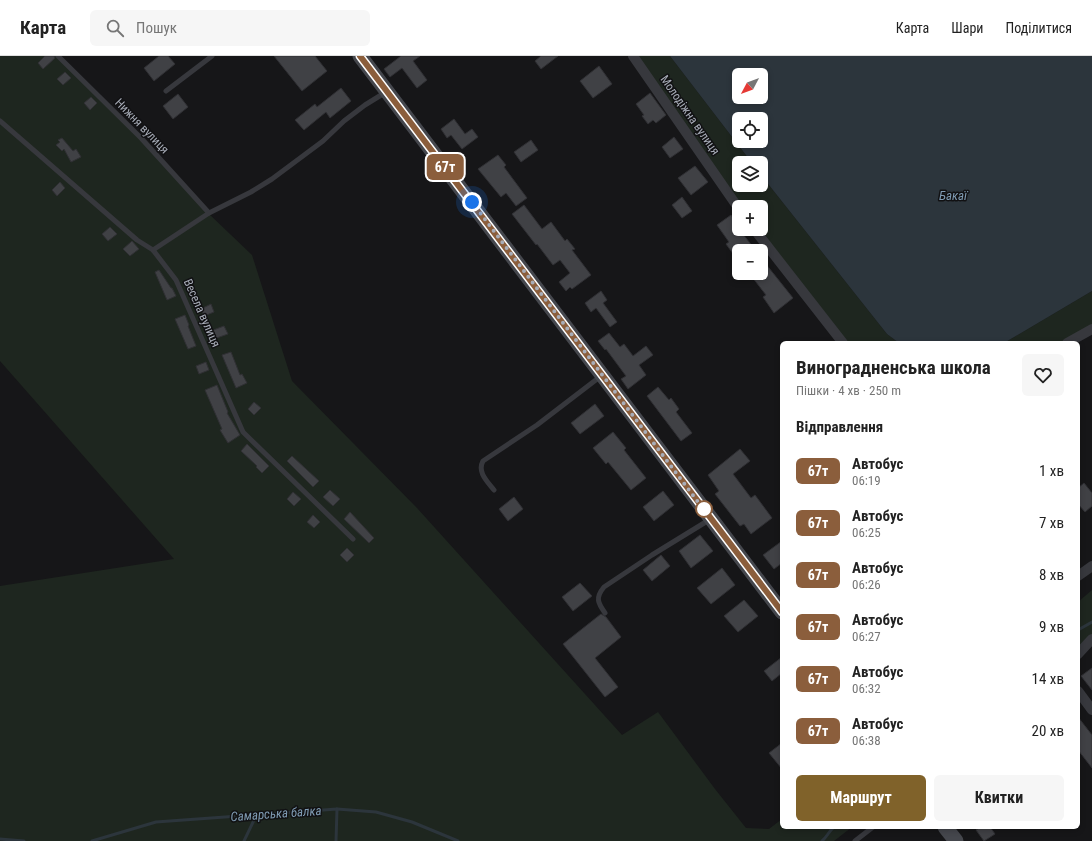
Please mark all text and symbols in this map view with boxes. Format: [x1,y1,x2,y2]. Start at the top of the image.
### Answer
search box [90,10,370,46]
text: Карта [20,16,66,39]
icon: search [104,17,126,39]
text: Пошук [136,19,177,37]
text: Карта [896,20,929,36]
text: Шари [951,20,983,36]
text: Поділитися [1005,20,1072,36]
north arrow [732,68,768,104]
map controls [732,68,768,280]
street label: Молодіжна вулиця [657,73,723,157]
street label: Нижня вулиця [112,95,172,157]
button: locate [732,112,768,148]
line badge: 67т [422,154,468,180]
button: layers [732,156,768,192]
text: 67т [435,159,455,175]
water label: Бакаї [939,188,969,203]
your location [462,192,482,212]
button: + [732,200,768,236]
button: − [732,244,768,280]
street label: Весела вулиця [181,277,223,349]
button: heart [1022,354,1064,396]
text: Виноградненська школа [796,356,991,379]
text: Пішки · 4 хв · 250 m [796,383,901,398]
text: Відправлення [796,418,883,436]
text: Автобус [852,455,903,473]
text: 1 хв [1039,462,1064,480]
text: 67т [808,463,828,479]
text: 06:19 [852,473,881,488]
unlabelled marker [695,500,713,518]
text: Автобус [852,507,903,525]
text: 7 хв [1039,514,1064,532]
text: 67т [808,515,828,531]
text: 06:25 [852,525,881,540]
text: Автобус [852,559,903,577]
text: 8 хв [1039,566,1064,584]
text: 67т [808,567,828,583]
text: 06:26 [852,577,881,592]
text: Автобус [852,611,903,629]
text: 9 хв [1039,618,1064,636]
text: 67т [808,619,828,635]
text: 06:27 [852,629,881,644]
text: Автобус [852,663,903,681]
text: 14 хв [1032,670,1064,688]
text: 67т [808,671,828,687]
text: 06:32 [852,681,881,696]
text: Автобус [852,715,903,733]
text: 20 хв [1032,722,1064,740]
text: 67т [808,723,828,739]
text: 06:38 [852,733,881,748]
button: Маршрут [796,775,926,821]
button: Квитки [934,775,1064,821]
water label: Самарська балка [230,803,322,824]

